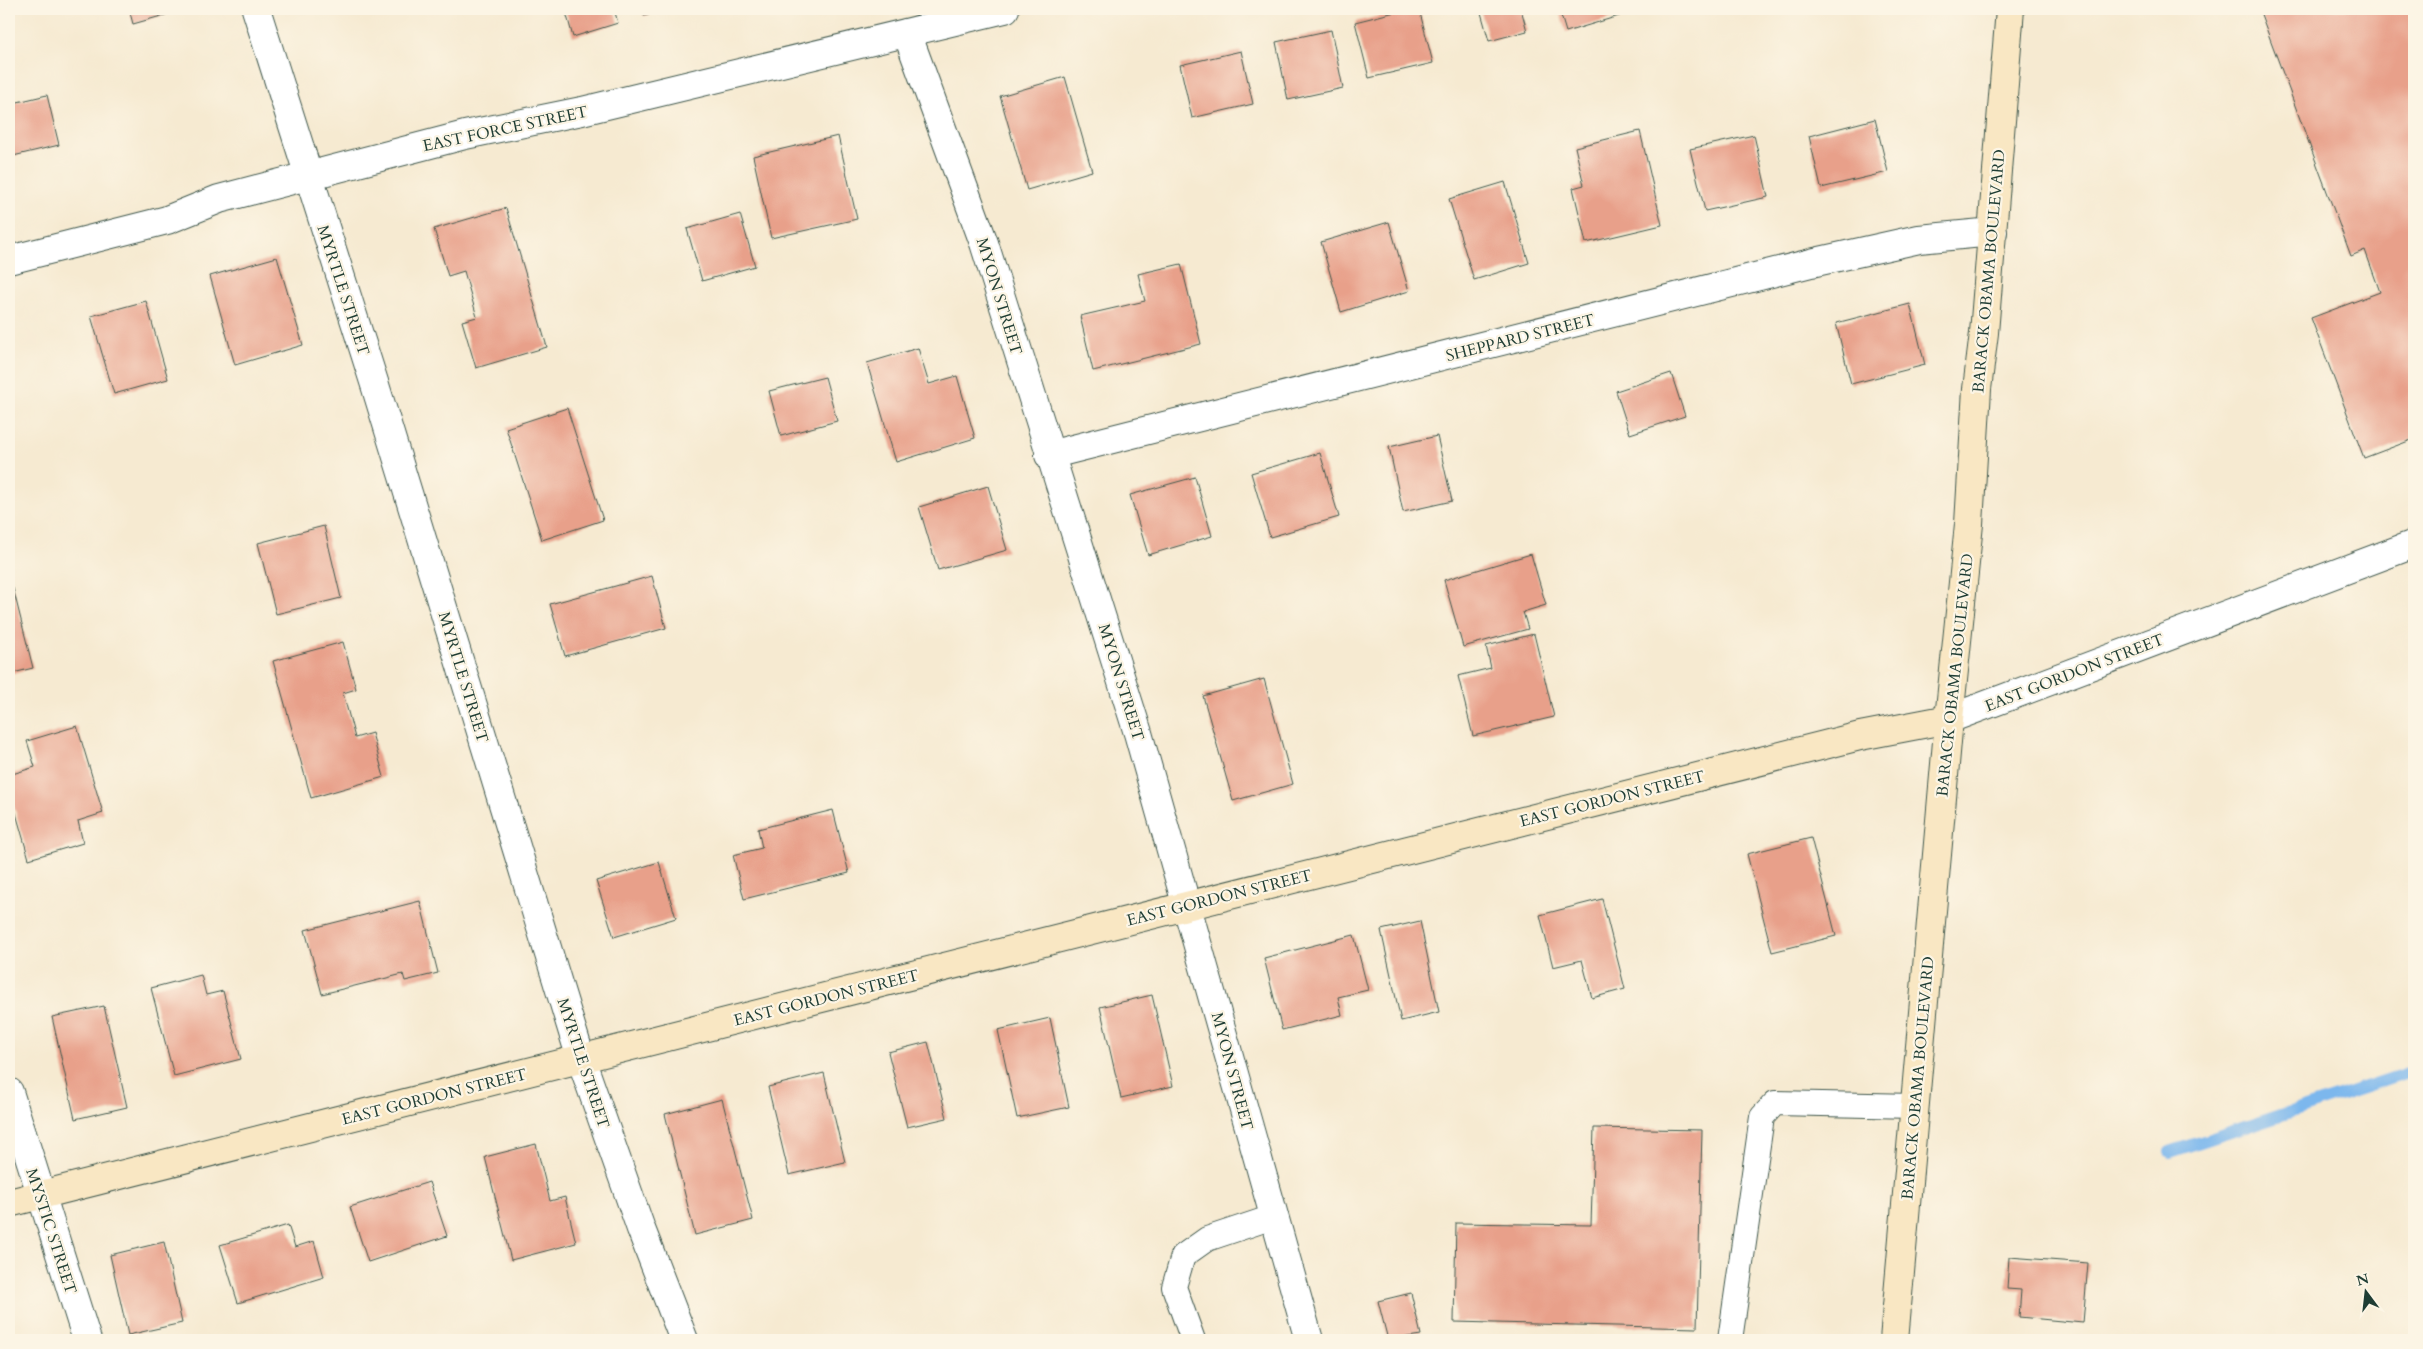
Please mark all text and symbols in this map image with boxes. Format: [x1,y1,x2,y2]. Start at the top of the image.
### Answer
street label: EAST FORCE STREET [421,101,590,157]
street label: BARACK OBAMA BOULEVARD [1967,148,2011,394]
street label: MYRTLE STREET [312,222,375,359]
street label: MYON STREET [971,235,1027,358]
street label: SHEPPARD STREET [1444,309,1597,367]
street label: BARACK OBAMA BOULEVARD [1931,552,1979,798]
street label: MYRTLE STREET [433,609,494,746]
street label: MYON STREET [1093,621,1149,744]
street label: EAST GORDON STREET [1982,629,2167,717]
street label: EAST GORDON STREET [1517,765,1707,833]
street label: EAST GORDON STREET [1124,864,1314,932]
street label: BARACK OBAMA BOULEVARD [1896,955,1940,1201]
street label: EAST GORDON STREET [731,964,921,1032]
street label: MYRTLE STREET [552,995,615,1132]
street label: MYON STREET [1206,1010,1258,1133]
street label: EAST GORDON STREET [339,1063,529,1131]
street label: MYSTIC STREET [20,1166,82,1297]
north arrow [2340,1266,2390,1316]
text: N [2354,1269,2371,1291]

